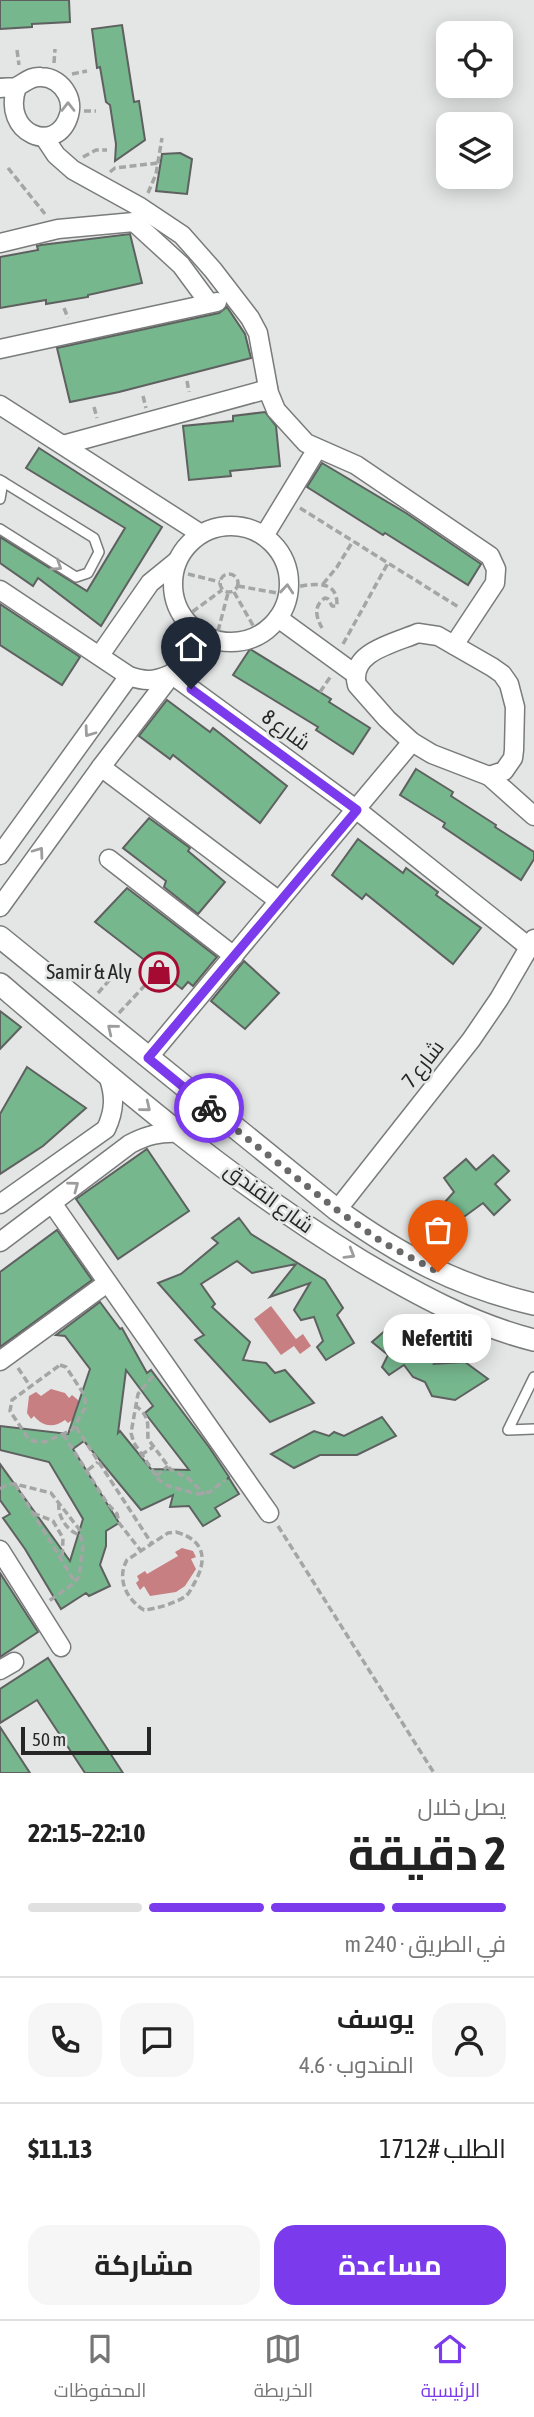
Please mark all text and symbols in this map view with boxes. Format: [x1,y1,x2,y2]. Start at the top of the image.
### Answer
map controls [436,21,513,189]
button: locate [436,21,513,98]
one-way arrow [60,101,76,112]
button: layers [436,112,513,189]
one-way arrow [49,558,62,571]
one-way arrow [280,583,295,594]
pin [161,617,221,689]
icon: home [172,628,210,666]
street label: شارع 8 [256,704,315,757]
one-way arrow [85,724,97,737]
one-way arrow [31,847,43,859]
shop icon: Samir & Aly [138,951,180,993]
place label: Samir & Aly [46,959,132,983]
one-way arrow [107,1025,120,1037]
street label: شارع 7 [396,1035,450,1094]
courier [174,1073,244,1143]
icon: bike [190,1089,228,1127]
one-way arrow [139,1098,151,1111]
street label: شارع الفندق [219,1157,319,1240]
one-way arrow [66,1182,79,1195]
pin [408,1200,468,1272]
icon: bag [419,1211,457,1249]
one-way arrow [343,1246,356,1259]
callout: Nefertiti [384,1314,492,1363]
text: Nefertiti [401,1325,473,1351]
scale bar [21,1724,150,1756]
text: 50 m [32,1728,66,1750]
text: يصل خلال [417,1794,506,1820]
text: 22:10–22:15 [28,1818,145,1848]
text: 2 دقيقة [348,1827,506,1880]
text: في الطريق · 240 m [345,1931,506,1957]
button: phone [28,2003,102,2077]
button: chat [120,2003,194,2077]
button: person [432,2003,506,2077]
text: يوسف [337,2004,414,2034]
text: المندوب · 4.6 [299,2052,414,2078]
text: $11.13 [28,2134,92,2164]
text: الطلب #1712 [379,2134,506,2164]
button: مشاركة [28,2225,260,2305]
button: مساعدة [274,2225,506,2305]
tab: المحفوظات [54,2330,146,2408]
tab: الخريطة [254,2330,313,2408]
tab: الرئيسية [421,2330,480,2408]

